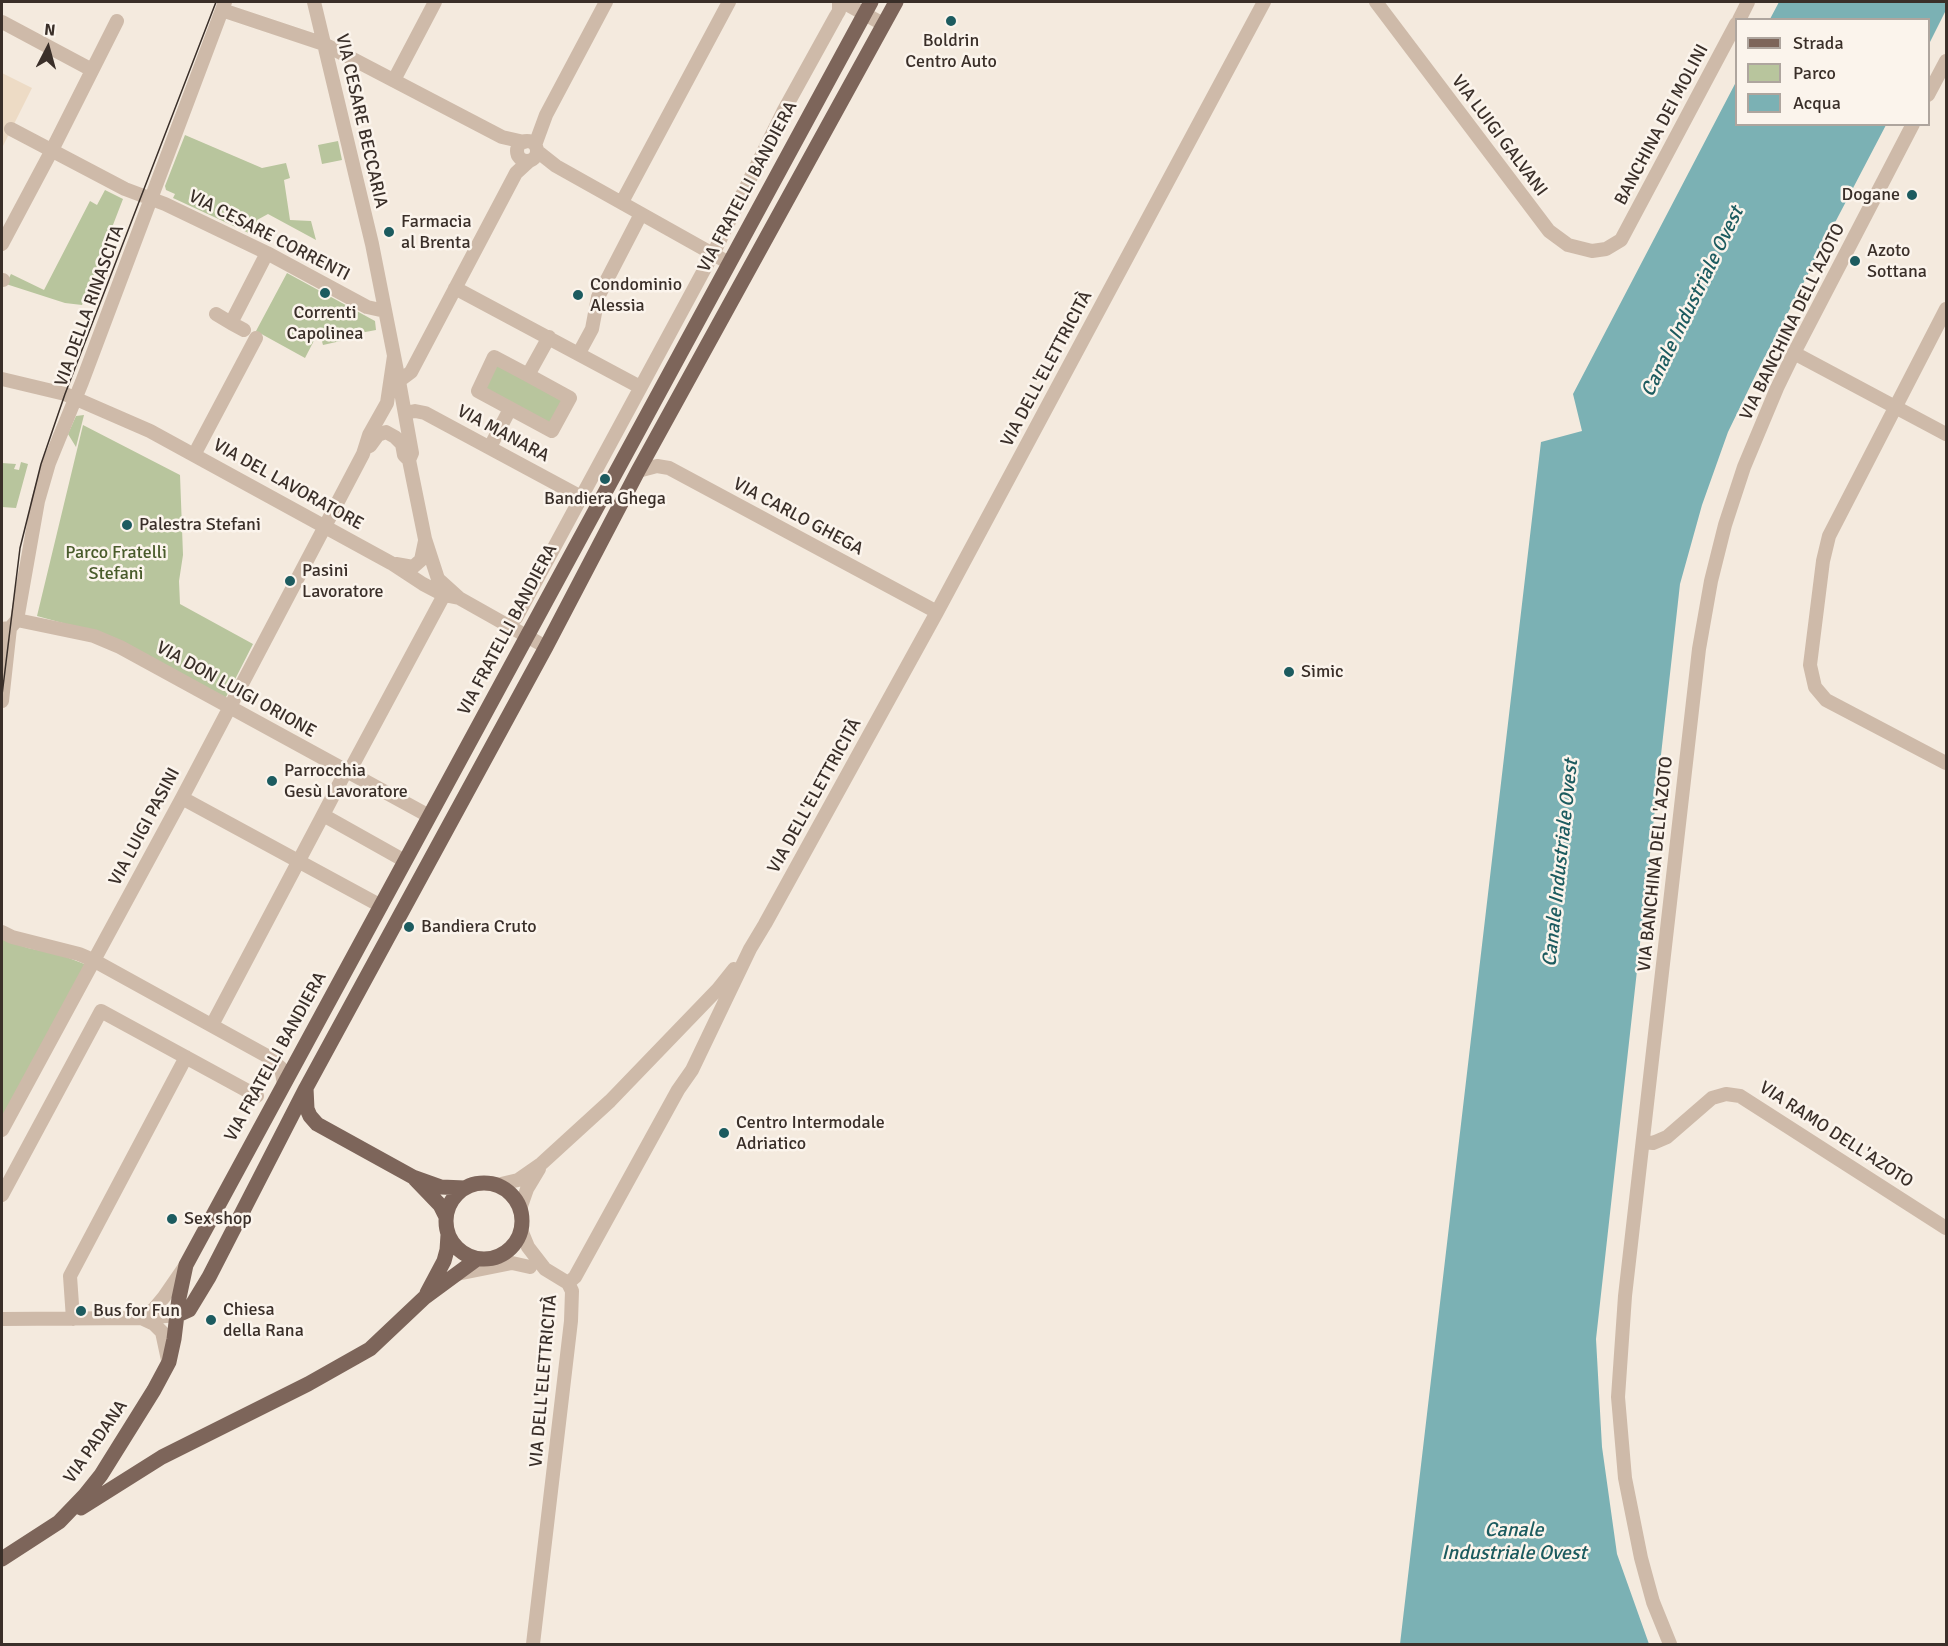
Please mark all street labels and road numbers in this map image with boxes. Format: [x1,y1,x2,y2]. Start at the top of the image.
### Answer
street label: VIA CESARE BECCARIA [330,32,392,210]
street label: BANCHINA DEI MOLINI [1610,41,1714,209]
street label: VIA LUIGI GALVANI [1446,71,1552,201]
street label: VIA FRATELLI BANDIERA [694,98,802,276]
street label: VIA CESARE CORRENTI [185,186,353,286]
street label: VIA BANCHINA DELL'AZOTO [1736,220,1850,424]
street label: VIA DELLA RINASCITA [51,222,129,390]
street label: VIA DELL'ELETTRICITÀ [997,287,1097,451]
street label: VIA MANARA [453,401,553,467]
street label: VIA DEL LAVORATORE [209,435,367,535]
street label: VIA CARLO GHEGA [729,474,867,560]
street label: VIA FRATELLI BANDIERA [454,541,562,719]
street label: VIA DON LUIGI ORIONE [152,637,320,743]
street label: VIA DELL'ELETTRICITÀ [764,715,866,877]
street label: VIA BANCHINA DELL'AZOTO [1634,755,1678,973]
street label: VIA LUIGI PASINI [105,764,185,890]
street label: VIA FRATELLI BANDIERA [220,968,332,1146]
street label: VIA RAMO DELL'AZOTO [1755,1077,1917,1193]
street label: VIA DELL'ELETTRICITÀ [526,1294,562,1468]
street label: VIA PADANA [60,1396,132,1488]

